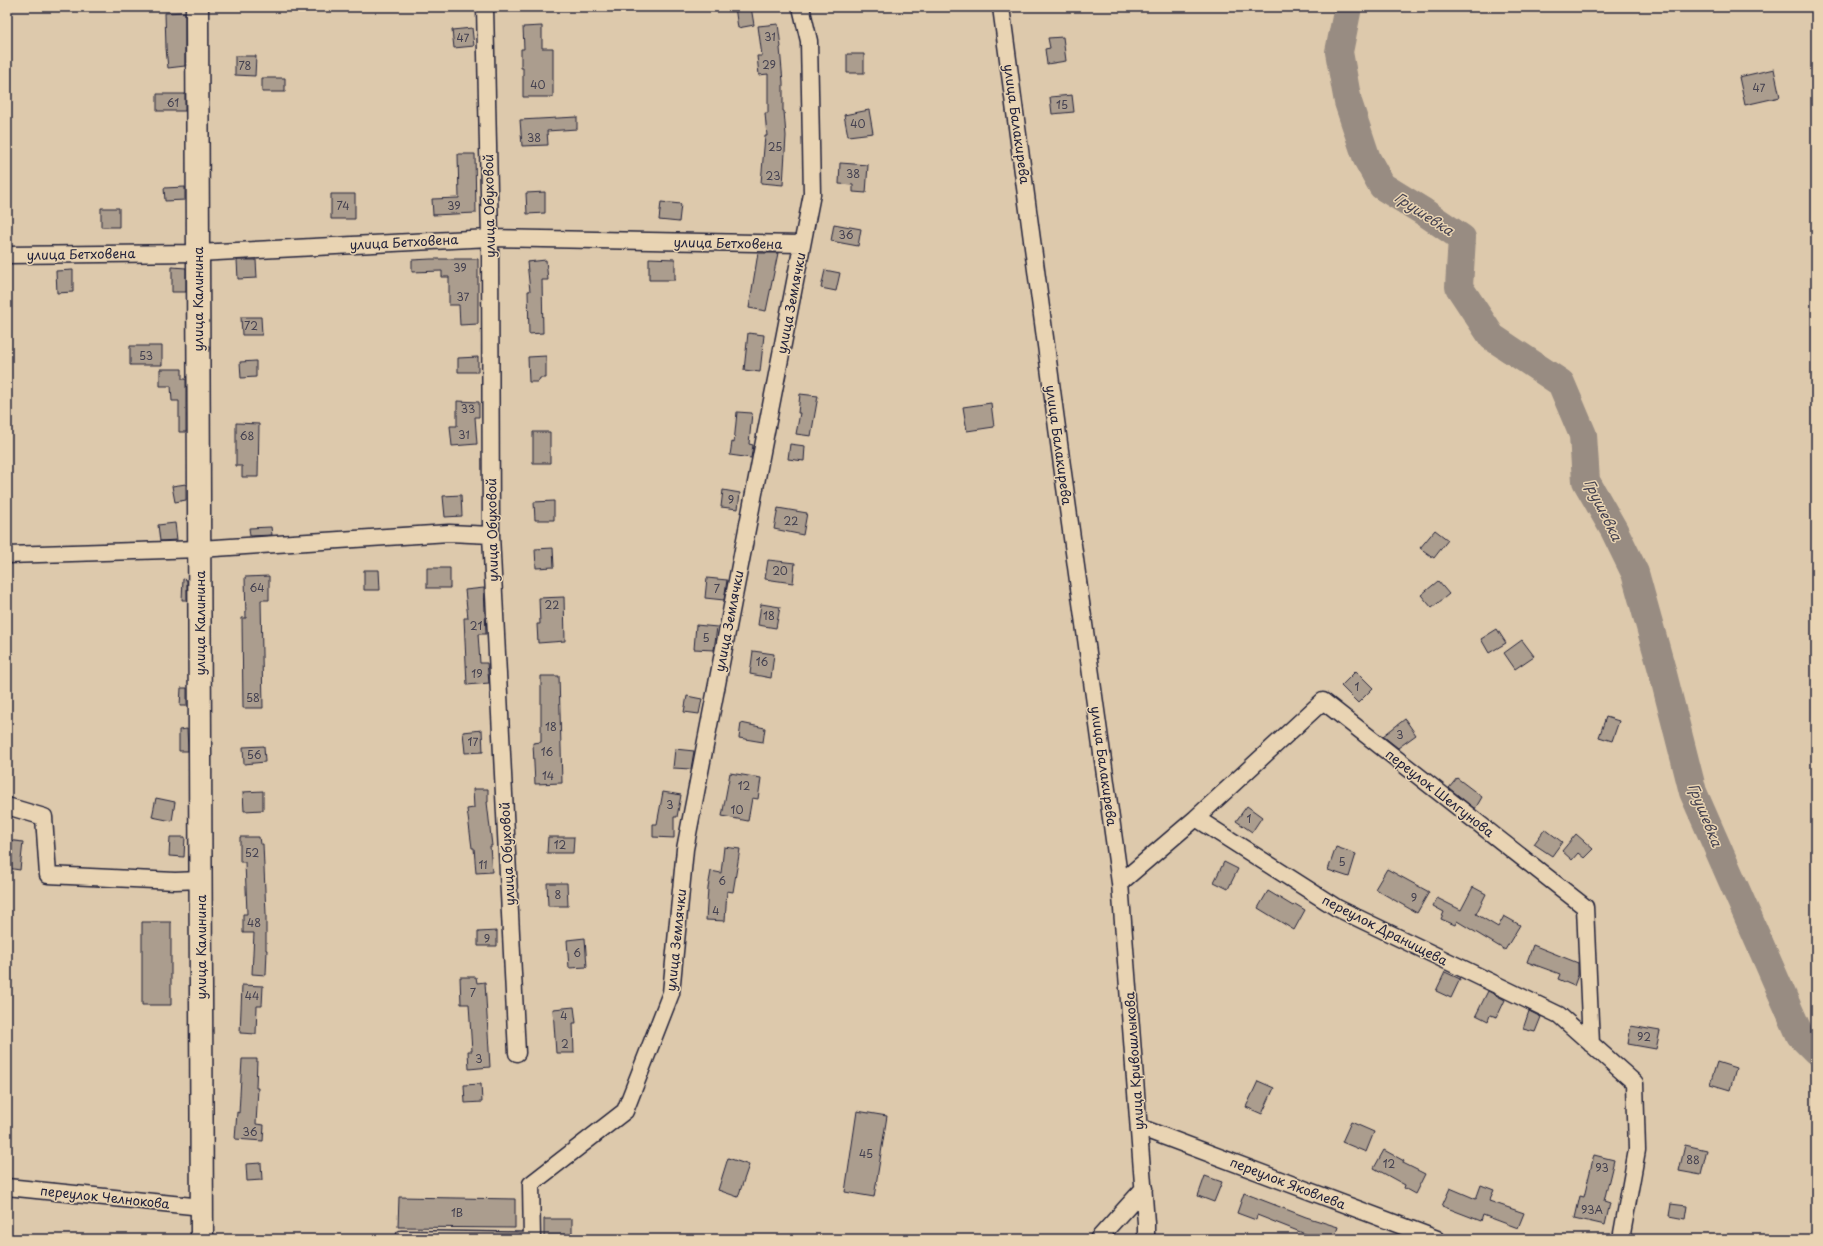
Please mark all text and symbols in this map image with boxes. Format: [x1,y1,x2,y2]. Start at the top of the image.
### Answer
house number: 31 [764,28,776,45]
house number: 47 [457,29,470,46]
house number: 29 [762,56,776,73]
house number: 78 [239,57,252,74]
street label: улица Балакирева [1000,63,1035,186]
house number: 40 [530,76,546,93]
house number: 47 [1753,79,1766,96]
house number: 61 [167,94,179,111]
house number: 15 [1056,96,1068,113]
house number: 40 [850,115,866,132]
house number: 38 [527,129,541,146]
house number: 25 [768,138,782,155]
street label: улица Обуховой [478,154,499,258]
house number: 38 [846,165,860,182]
house number: 23 [766,167,780,184]
water label: Грушевка [1391,187,1459,241]
house number: 74 [336,197,350,214]
house number: 39 [447,197,461,214]
house number: 36 [839,226,854,243]
street label: улица Бетховена [349,229,460,254]
street label: улица Бетховена [673,232,783,253]
street label: улица Бетховена [26,243,136,264]
street label: улица Калинина [188,246,207,352]
street label: улица Землячки [771,250,810,355]
house number: 39 [453,259,467,276]
house number: 37 [457,288,470,305]
house number: 72 [244,317,258,334]
house number: 53 [139,347,153,364]
street label: улица Балакирева [1042,384,1077,507]
house number: 33 [461,400,475,417]
house number: 31 [458,426,470,443]
house number: 68 [240,427,254,444]
water label: Грушевка [1579,475,1628,545]
street label: улица Обуховой [481,478,502,582]
house number: 9 [728,491,734,508]
house number: 22 [784,512,798,529]
house number: 20 [772,562,788,579]
street label: улица Землячки [709,568,748,673]
street label: улица Калинина [190,570,209,676]
house number: 64 [250,579,264,596]
house number: 7 [714,580,720,597]
house number: 22 [545,596,559,613]
house number: 18 [763,607,775,624]
house number: 21 [470,617,482,634]
house number: 5 [702,629,710,646]
house number: 16 [756,653,769,670]
house number: 19 [471,665,483,682]
house number: 1 [1355,678,1360,695]
house number: 58 [246,689,260,706]
street label: улица Балакирева [1087,705,1122,828]
house number: 18 [545,718,557,735]
house number: 3 [1396,726,1404,743]
house number: 17 [468,733,479,750]
house number: 16 [541,743,554,760]
street label: переулок Шелгунова [1382,744,1499,842]
house number: 56 [247,746,262,763]
house number: 14 [542,767,554,784]
house number: 12 [738,777,751,794]
water label: Грушевка [1683,780,1728,851]
house number: 3 [666,796,674,813]
house number: 10 [731,801,743,818]
street label: улица Обуховой [494,802,519,906]
house number: 1 [1247,810,1252,827]
house number: 12 [554,836,567,853]
house number: 52 [245,844,259,861]
house number: 5 [1338,853,1346,870]
house number: 11 [478,856,488,873]
house number: 6 [718,872,726,889]
house number: 8 [555,886,562,903]
street label: улица Землячки [661,888,690,992]
house number: 9 [1411,889,1417,906]
street label: переулок Дранищева [1319,890,1452,970]
street label: улица Калинина [191,894,210,1000]
house number: 4 [712,902,720,919]
house number: 48 [247,914,261,931]
house number: 9 [484,930,490,947]
house number: 6 [573,944,581,961]
house number: 7 [470,984,476,1001]
house number: 44 [245,987,259,1004]
street label: улица Кривошлыкова [1119,990,1148,1131]
house number: 4 [560,1007,568,1024]
house number: 92 [1637,1028,1651,1045]
house number: 2 [561,1035,569,1052]
house number: 3 [475,1050,483,1067]
house number: 36 [243,1123,258,1140]
house number: 45 [859,1145,873,1162]
house number: 88 [1686,1151,1700,1168]
street label: переулок Яковлева [1228,1152,1350,1214]
house number: 12 [1383,1155,1396,1172]
house number: 93 [1595,1159,1609,1176]
street label: переулок Челнокова [39,1180,172,1213]
house number: 93А [1581,1201,1603,1218]
house number: 1В [451,1204,463,1221]

